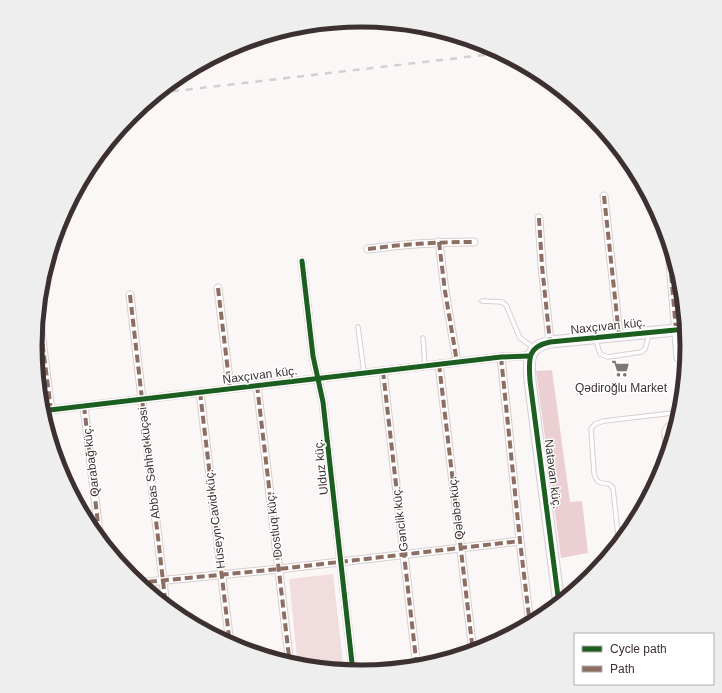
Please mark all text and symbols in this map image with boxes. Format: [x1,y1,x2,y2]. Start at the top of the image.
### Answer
street label: Naxçıvan küç. [570,315,646,337]
supermarket icon: Qədiroğlu Market [611,359,631,379]
street label: Naxçıvan küç. [222,363,298,387]
place label: Qədiroğlu Market [575,381,668,395]
street label: Abbas Səhhət küçəsi [135,406,163,520]
street label: Qarabağ küç. [80,424,102,498]
street label: Ulduz küç. [311,438,331,496]
street label: Natəvan küç. [542,438,564,510]
street label: Hüseyn Cavid küç. [202,468,228,570]
street label: Qələbə küç. [445,475,467,541]
street label: Gənclik küç. [389,486,411,552]
street label: Dostluq küç. [263,491,285,559]
legend [574,633,714,685]
text: Cycle path [610,642,667,656]
text: Path [610,662,635,676]

